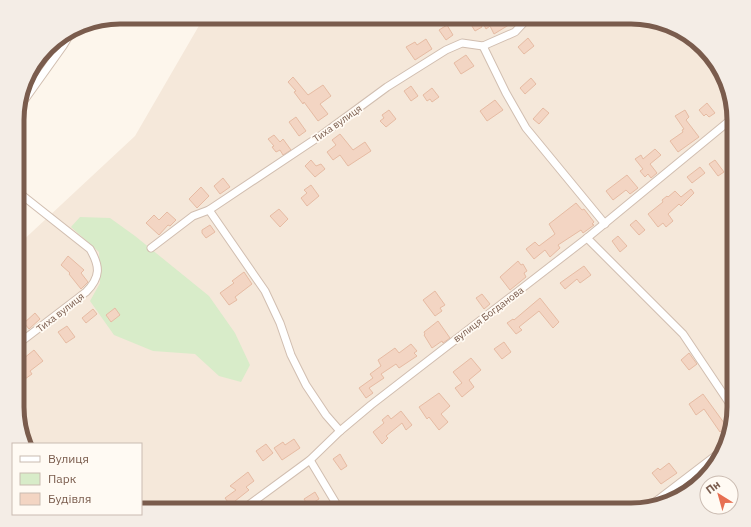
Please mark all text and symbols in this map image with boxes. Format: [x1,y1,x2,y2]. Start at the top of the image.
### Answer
street label: Тиха вулиця [310,102,364,145]
street label: вулиця Богданова [450,283,527,345]
street label: Тиха вулиця [34,290,87,335]
legend [12,443,142,515]
text: Вулиця [48,451,89,466]
text: Парк [48,471,77,486]
north arrow [699,475,739,515]
text: Пн [703,477,723,497]
text: Будівля [48,491,91,506]

